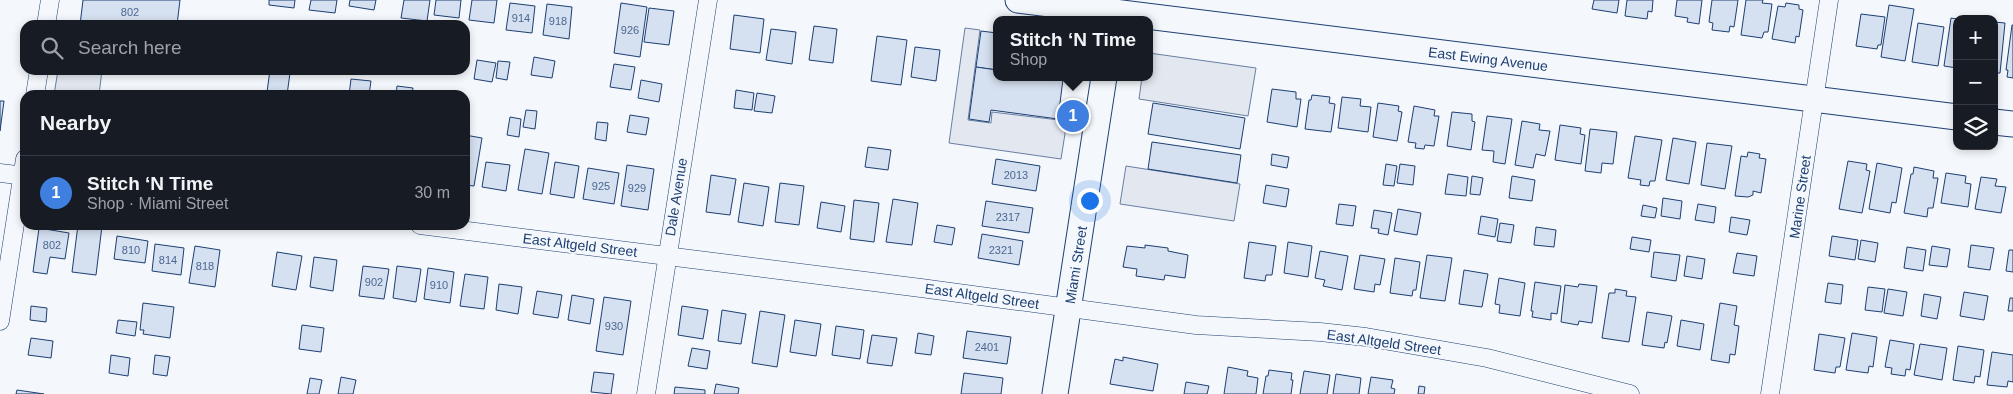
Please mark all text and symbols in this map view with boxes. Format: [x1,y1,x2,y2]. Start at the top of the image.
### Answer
house number: 802 [121,6,139,18]
house number: 914 [512,12,530,24]
house number: 918 [549,15,567,27]
map controls [1953,15,1998,150]
button: + [1953,15,1998,60]
popup [993,16,1153,81]
search box [20,20,470,75]
house number: 926 [621,24,639,36]
text: Stitch ‘N Time [1010,29,1136,50]
icon: search [38,34,66,62]
text: Search here [78,37,182,58]
street label: East Ewing Avenue [1427,44,1549,74]
text: Shop [1010,51,1047,68]
button: − [1953,60,1998,105]
pin: 1 [1057,97,1089,135]
button: layers [1953,105,1998,150]
text: Nearby [40,111,111,134]
street label: Marine Street [1786,154,1814,240]
street label: Dale Avenue [662,156,690,237]
house number: 2013 [1004,169,1028,181]
text: Stitch ‘N Time [87,173,213,194]
house number: 925 [592,180,610,192]
house number: 929 [628,182,646,194]
text: 1 [52,184,60,201]
text: 30 m [414,184,450,201]
your location [1077,188,1103,214]
text: Shop · Miami Street [87,195,228,212]
house number: 2317 [996,211,1020,223]
street label: Miami Street [1062,225,1090,305]
street label: East Altgeld Street [522,230,638,260]
house number: 802 [43,239,61,251]
house number: 810 [122,244,140,256]
house number: 2321 [989,244,1013,256]
house number: 814 [159,254,177,266]
house number: 818 [196,260,214,272]
house number: 902 [365,276,383,288]
house number: 910 [430,279,448,291]
street label: East Altgeld Street [924,280,1040,312]
house number: 930 [605,320,623,332]
street label: East Altgeld Street [1326,326,1442,358]
house number: 2401 [975,341,999,353]

